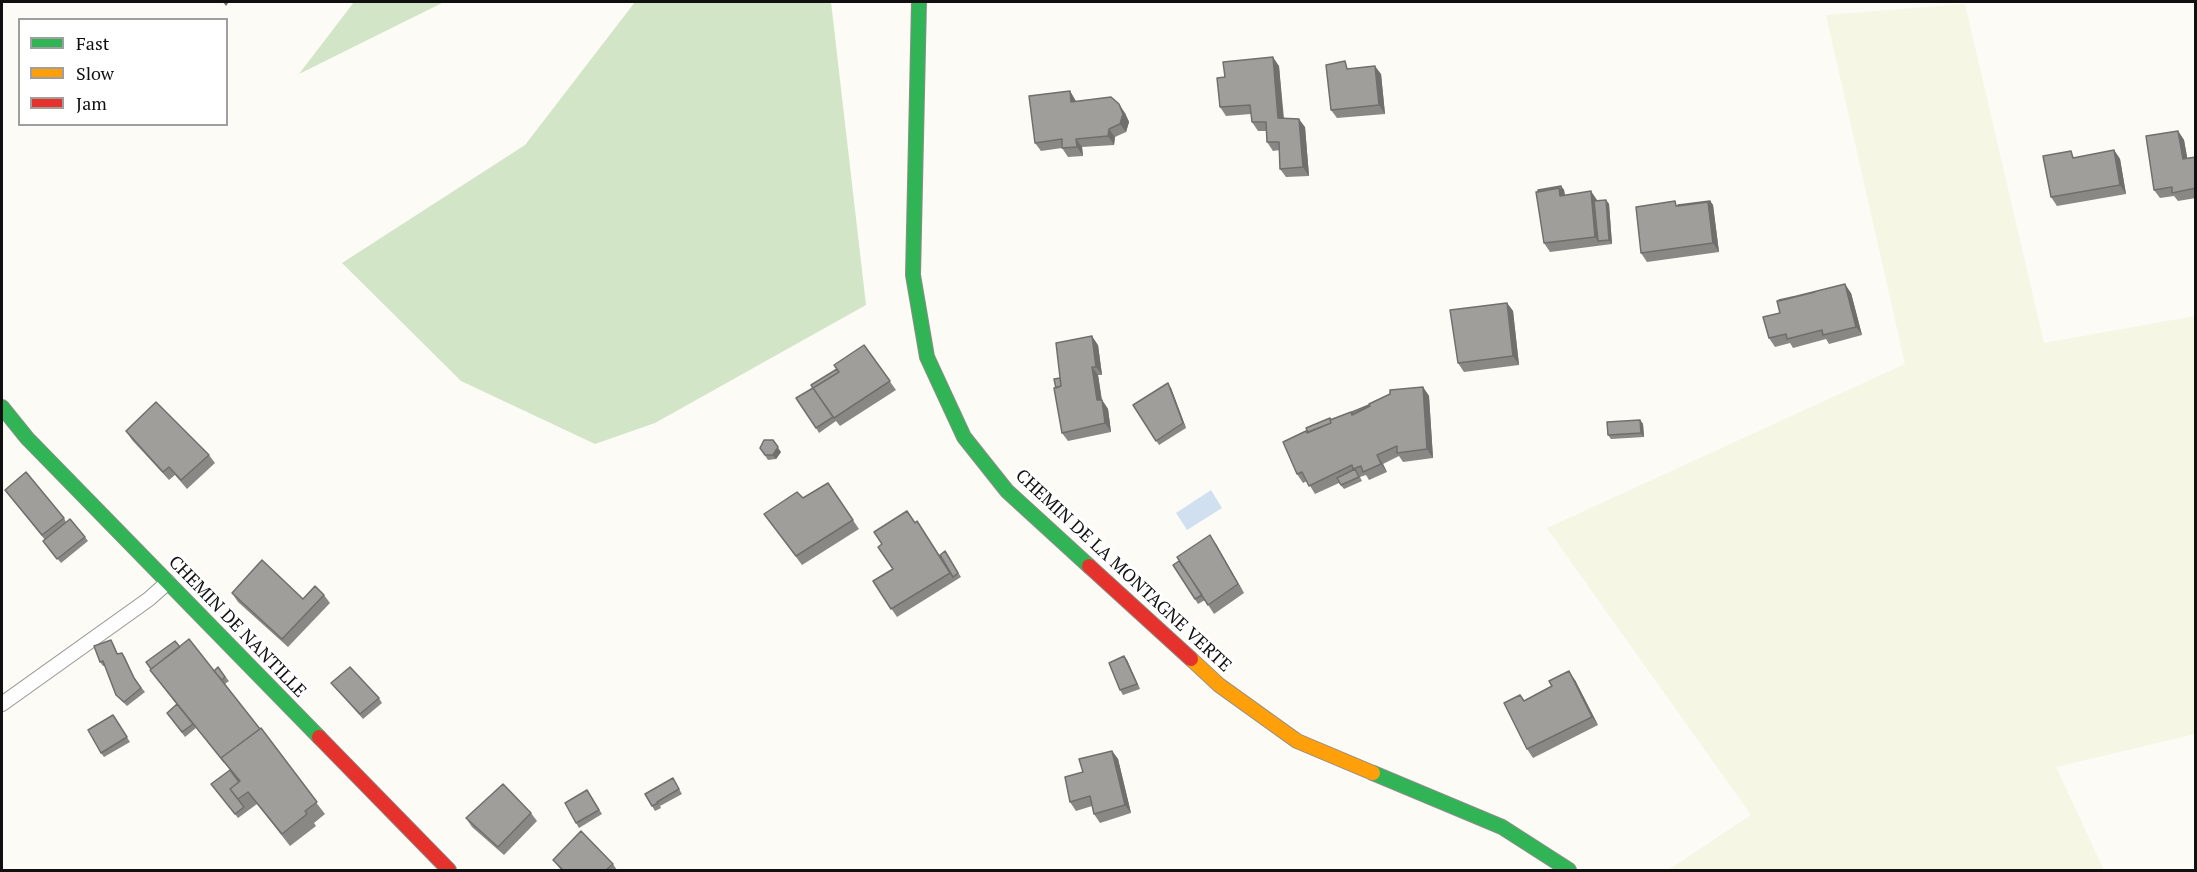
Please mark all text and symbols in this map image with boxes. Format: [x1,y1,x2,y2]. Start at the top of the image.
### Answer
legend [18,18,228,126]
text: Fast [76,31,109,55]
text: Slow [76,61,114,85]
text: Jam [76,91,107,115]
street label: CHEMIN DE LA MONTAGNE VERTE [1011,465,1235,677]
street label: CHEMIN DE NANTILLE [164,552,310,702]

